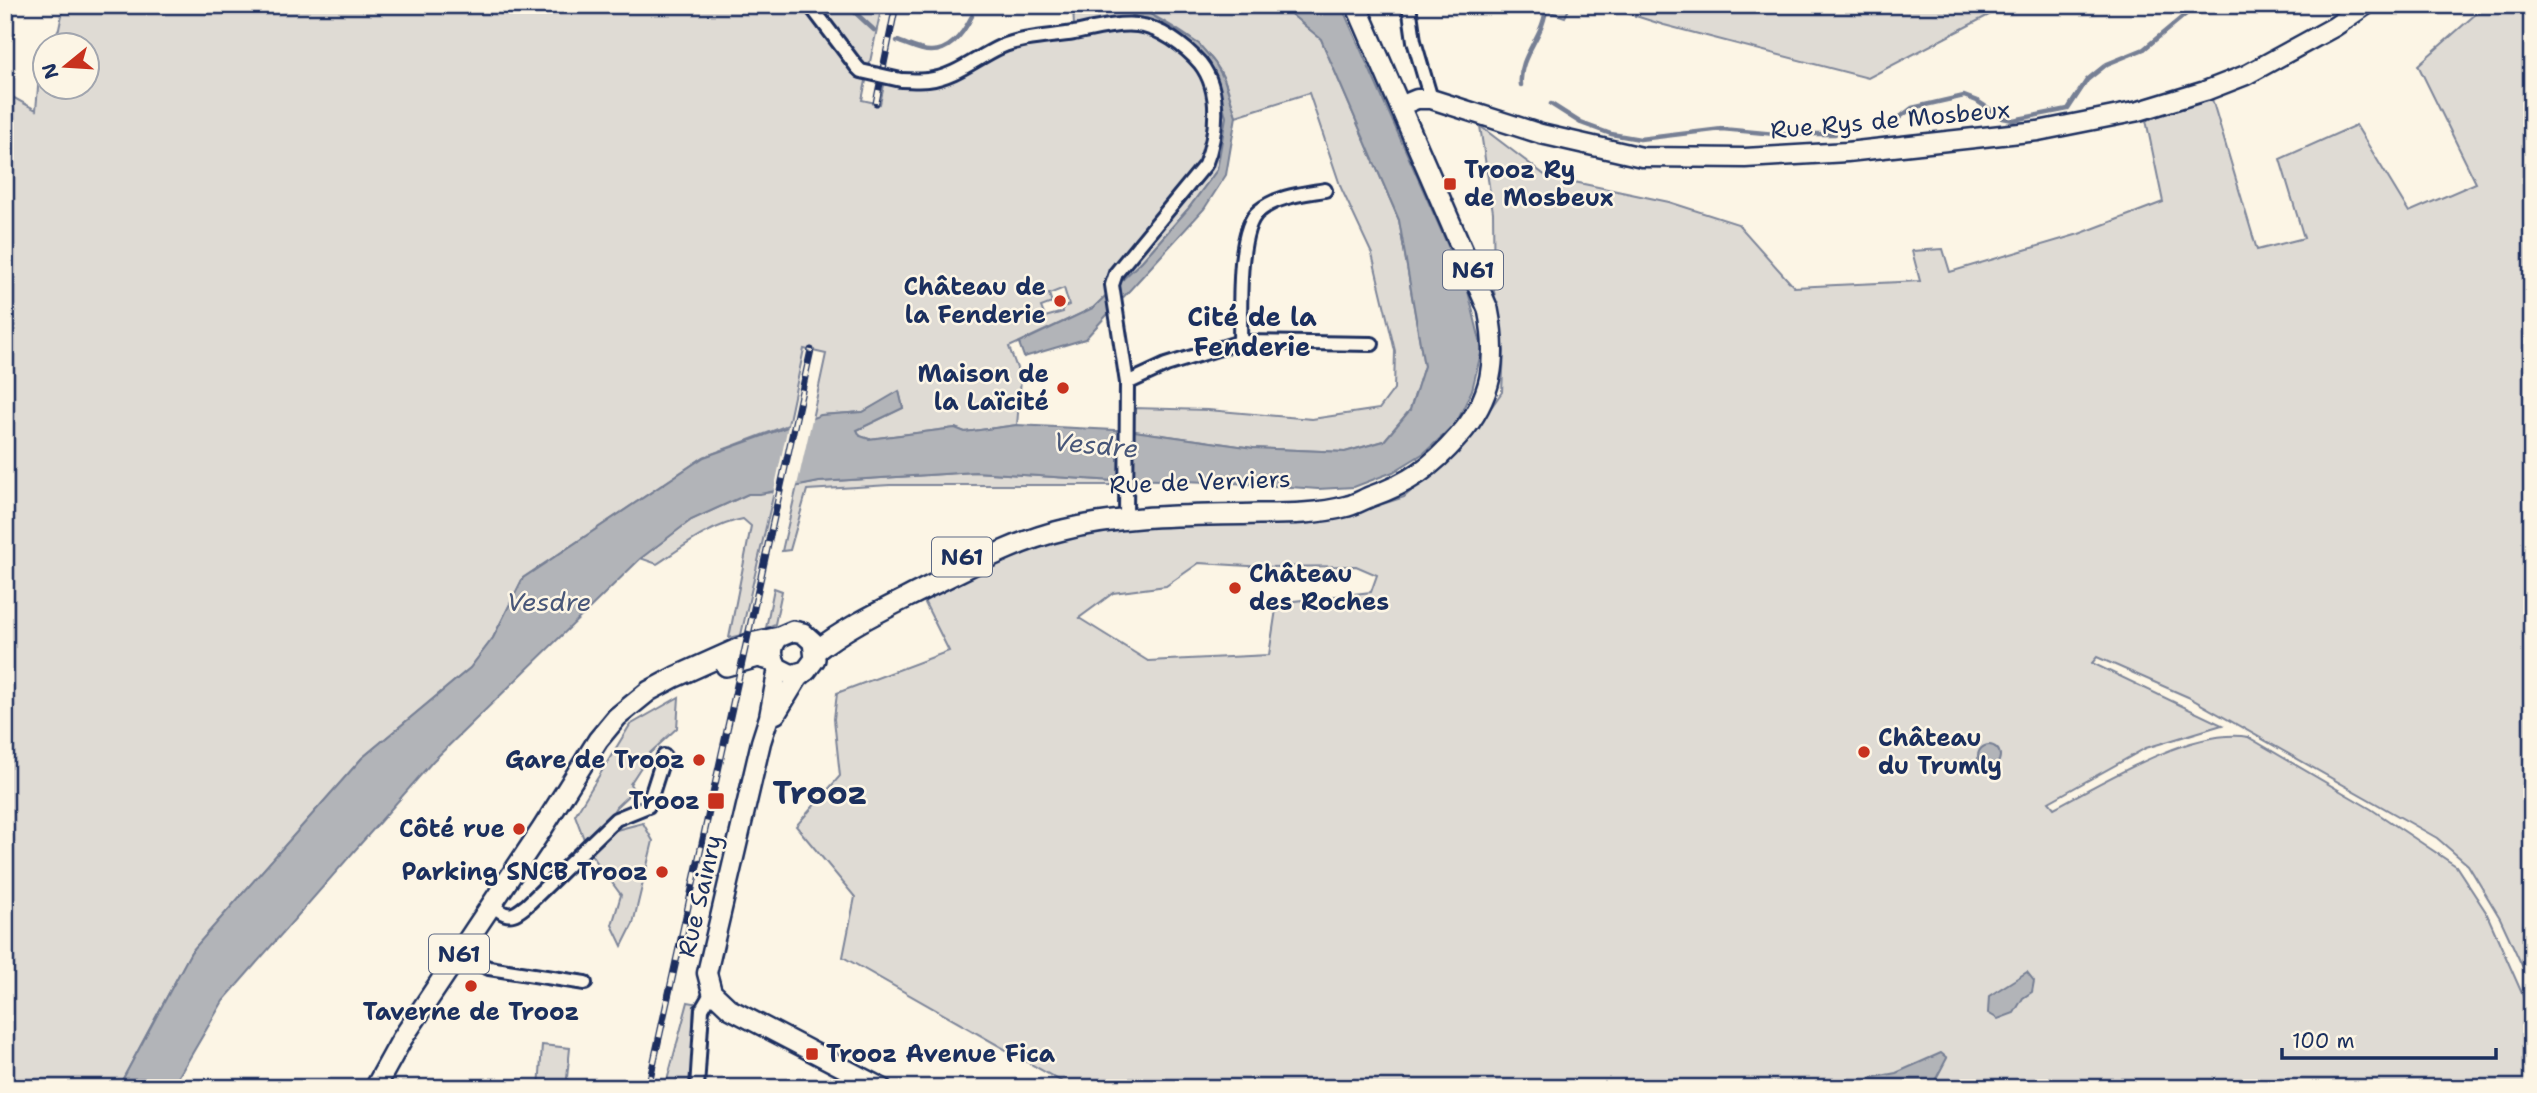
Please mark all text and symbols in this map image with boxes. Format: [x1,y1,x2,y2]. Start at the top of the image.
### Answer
north arrow [32,32,102,102]
text: N [36,60,65,82]
street label: Rue Rys de Mosbeux [1769,94,2011,146]
place label: Trooz Ry de Mosbeux [1464,154,1614,214]
marker: Trooz Ry de Mosbeux [1442,176,1458,192]
road number: N61 [1443,250,1503,290]
place label: Château de la Fenderie [903,271,1046,331]
marker: Château de la Fenderie [1052,293,1068,309]
district label: Cité de la Fenderie [1187,299,1317,364]
place label: Maison de la Laïcité [918,358,1049,418]
marker: Maison de la Laïcité [1055,380,1071,396]
water label: Vesdre [1052,423,1140,466]
street label: Rue de Verviers [1109,463,1291,501]
road number: N61 [932,538,992,576]
place label: Château des Roches [1249,558,1389,618]
marker: Château des Roches [1227,580,1243,596]
water label: Vesdre [506,584,592,619]
place label: Château du Trumly [1878,722,2002,782]
place label: Gare de Trooz [505,744,685,776]
marker: Château du Trumly [1856,744,1872,760]
marker: Gare de Trooz [691,752,707,768]
district label: Trooz [773,771,867,814]
place label: Trooz [629,785,700,817]
marker: Trooz [706,791,726,811]
place label: Côté rue [399,813,505,845]
marker: Côté rue [511,821,527,837]
street label: Rue Sainry [670,832,730,960]
place label: Parking SNCB Trooz [402,856,648,888]
marker: Parking SNCB Trooz [654,864,670,880]
road number: N61 [429,934,489,973]
marker: Taverne de Trooz [463,978,479,994]
place label: Taverne de Trooz [363,996,579,1028]
scale bar [2282,1016,2495,1060]
text: 100 m [2292,1027,2355,1055]
place label: Trooz Avenue Fica [826,1038,1056,1070]
marker: Trooz Avenue Fica [804,1046,820,1062]

